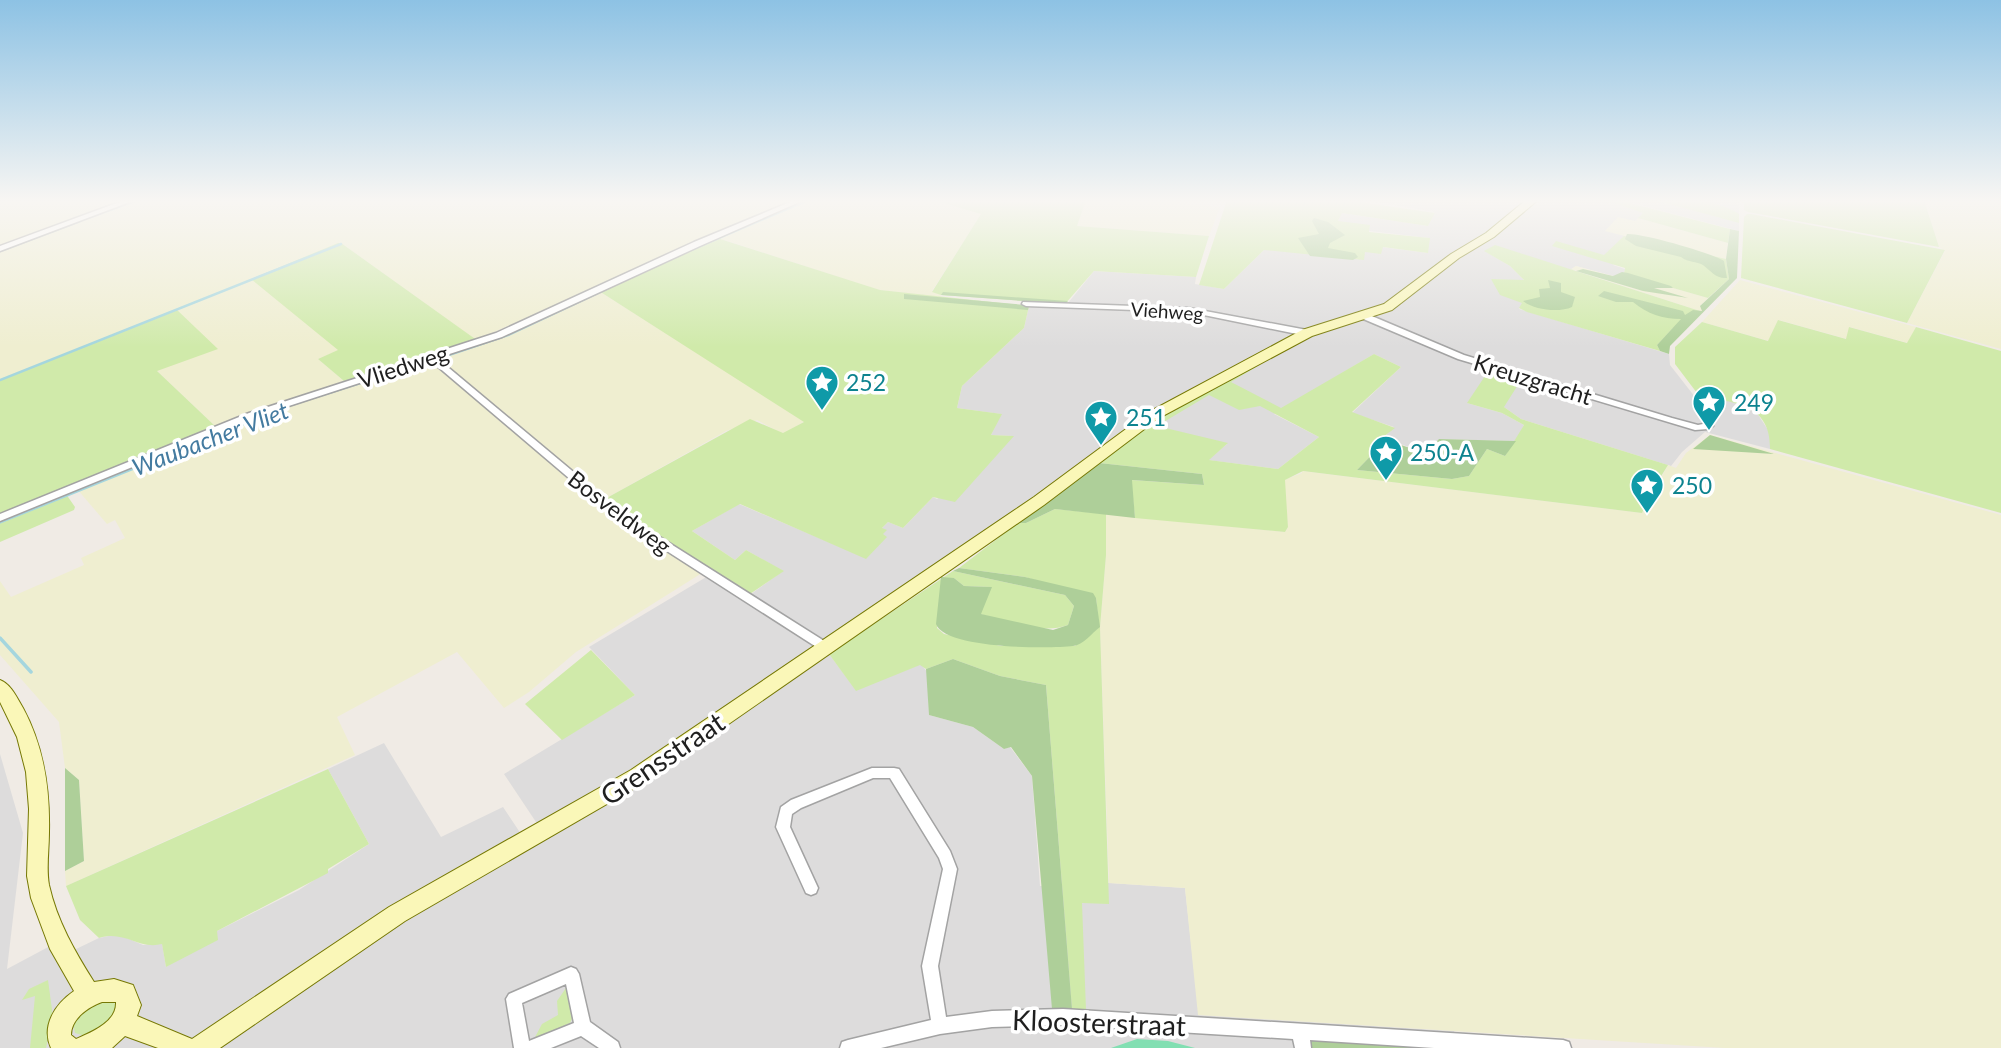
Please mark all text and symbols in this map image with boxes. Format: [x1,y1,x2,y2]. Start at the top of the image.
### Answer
street label: Viehweg [1130,297,1204,325]
street label: Vliedweg [354,338,452,394]
street label: Kreuzgracht [1471,348,1596,410]
place icon: 252 [803,363,841,412]
place label: 252 [846,368,886,396]
place icon: 249 [1690,383,1728,432]
place label: 249 [1734,388,1774,416]
water label: Waubacher Vliet [128,395,293,481]
place icon: 251 [1082,398,1120,447]
place label: 251 [1126,403,1166,431]
place icon: 250-A [1367,433,1405,482]
place label: 250-A [1410,438,1475,466]
street label: Bosveldweg [563,464,677,560]
place icon: 250 [1628,466,1666,515]
place label: 250 [1672,471,1712,499]
street label: Grensstraat [594,704,730,812]
street label: Kloosterstraat [1012,1002,1186,1042]

